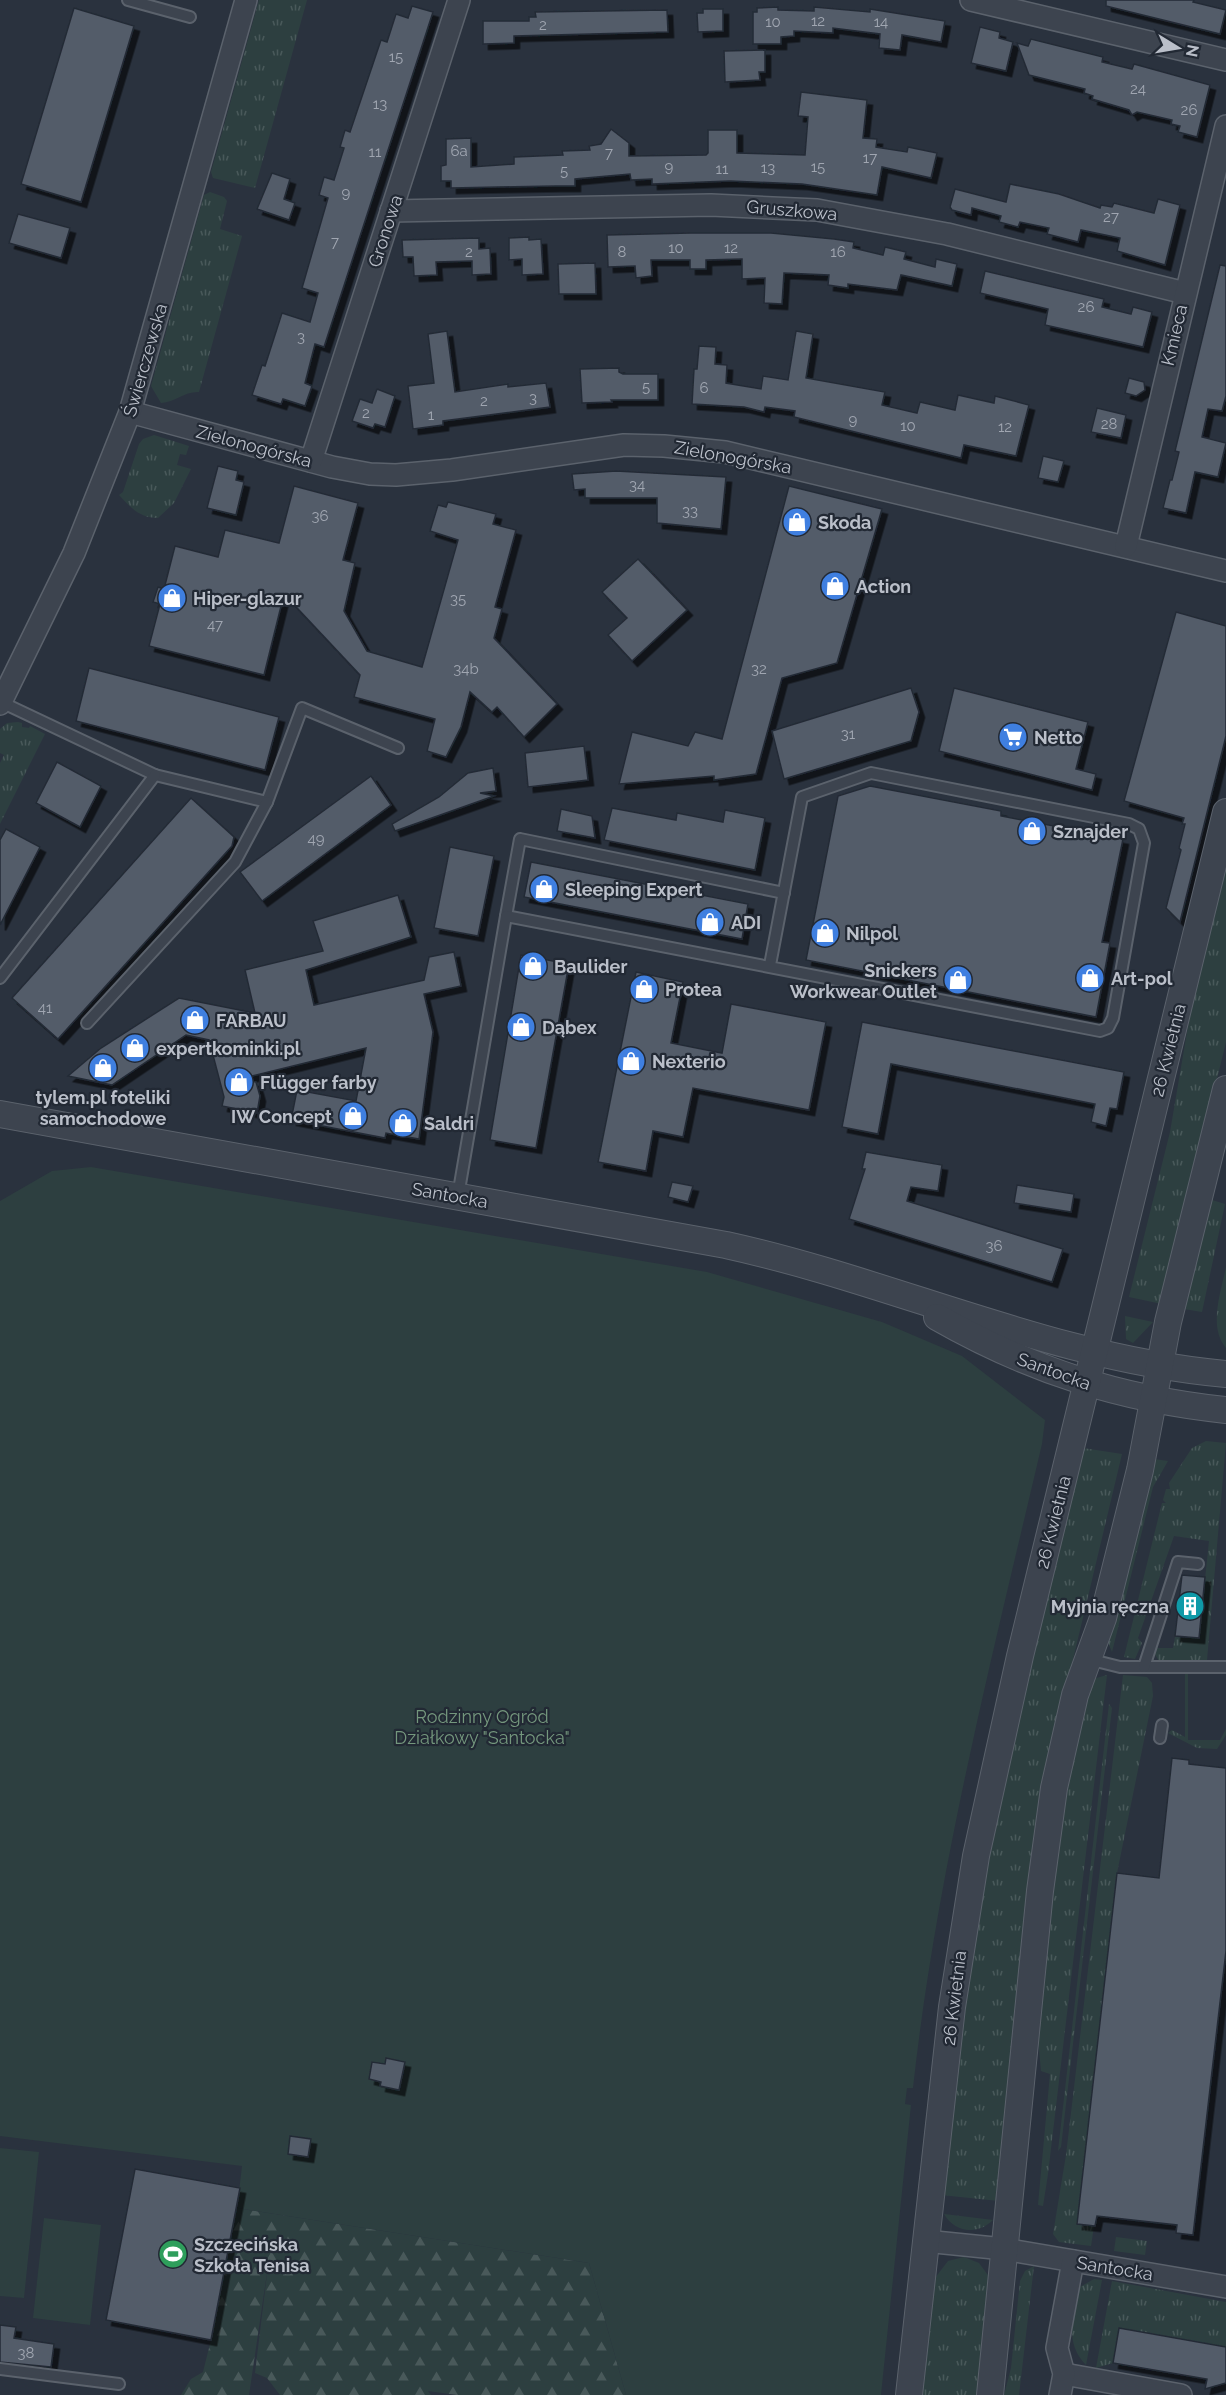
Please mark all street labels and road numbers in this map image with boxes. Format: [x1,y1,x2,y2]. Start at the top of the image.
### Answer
street label: Gronowa [363,192,407,270]
street label: Gruszkowa [746,196,838,224]
street label: Świerczewska [118,301,171,419]
street label: Kmieca [1157,302,1191,368]
street label: Zielonogórska [194,420,314,472]
street label: Zielonogórska [673,436,793,478]
street label: 26 Kwietnia [1146,1001,1190,1099]
street label: Santocka [410,1178,490,1212]
street label: Santocka [1014,1348,1094,1394]
street label: 26 Kwietnia [1031,1473,1075,1571]
street label: 26 Kwietnia [938,1950,970,2046]
street label: Santocka [1075,2252,1155,2284]

